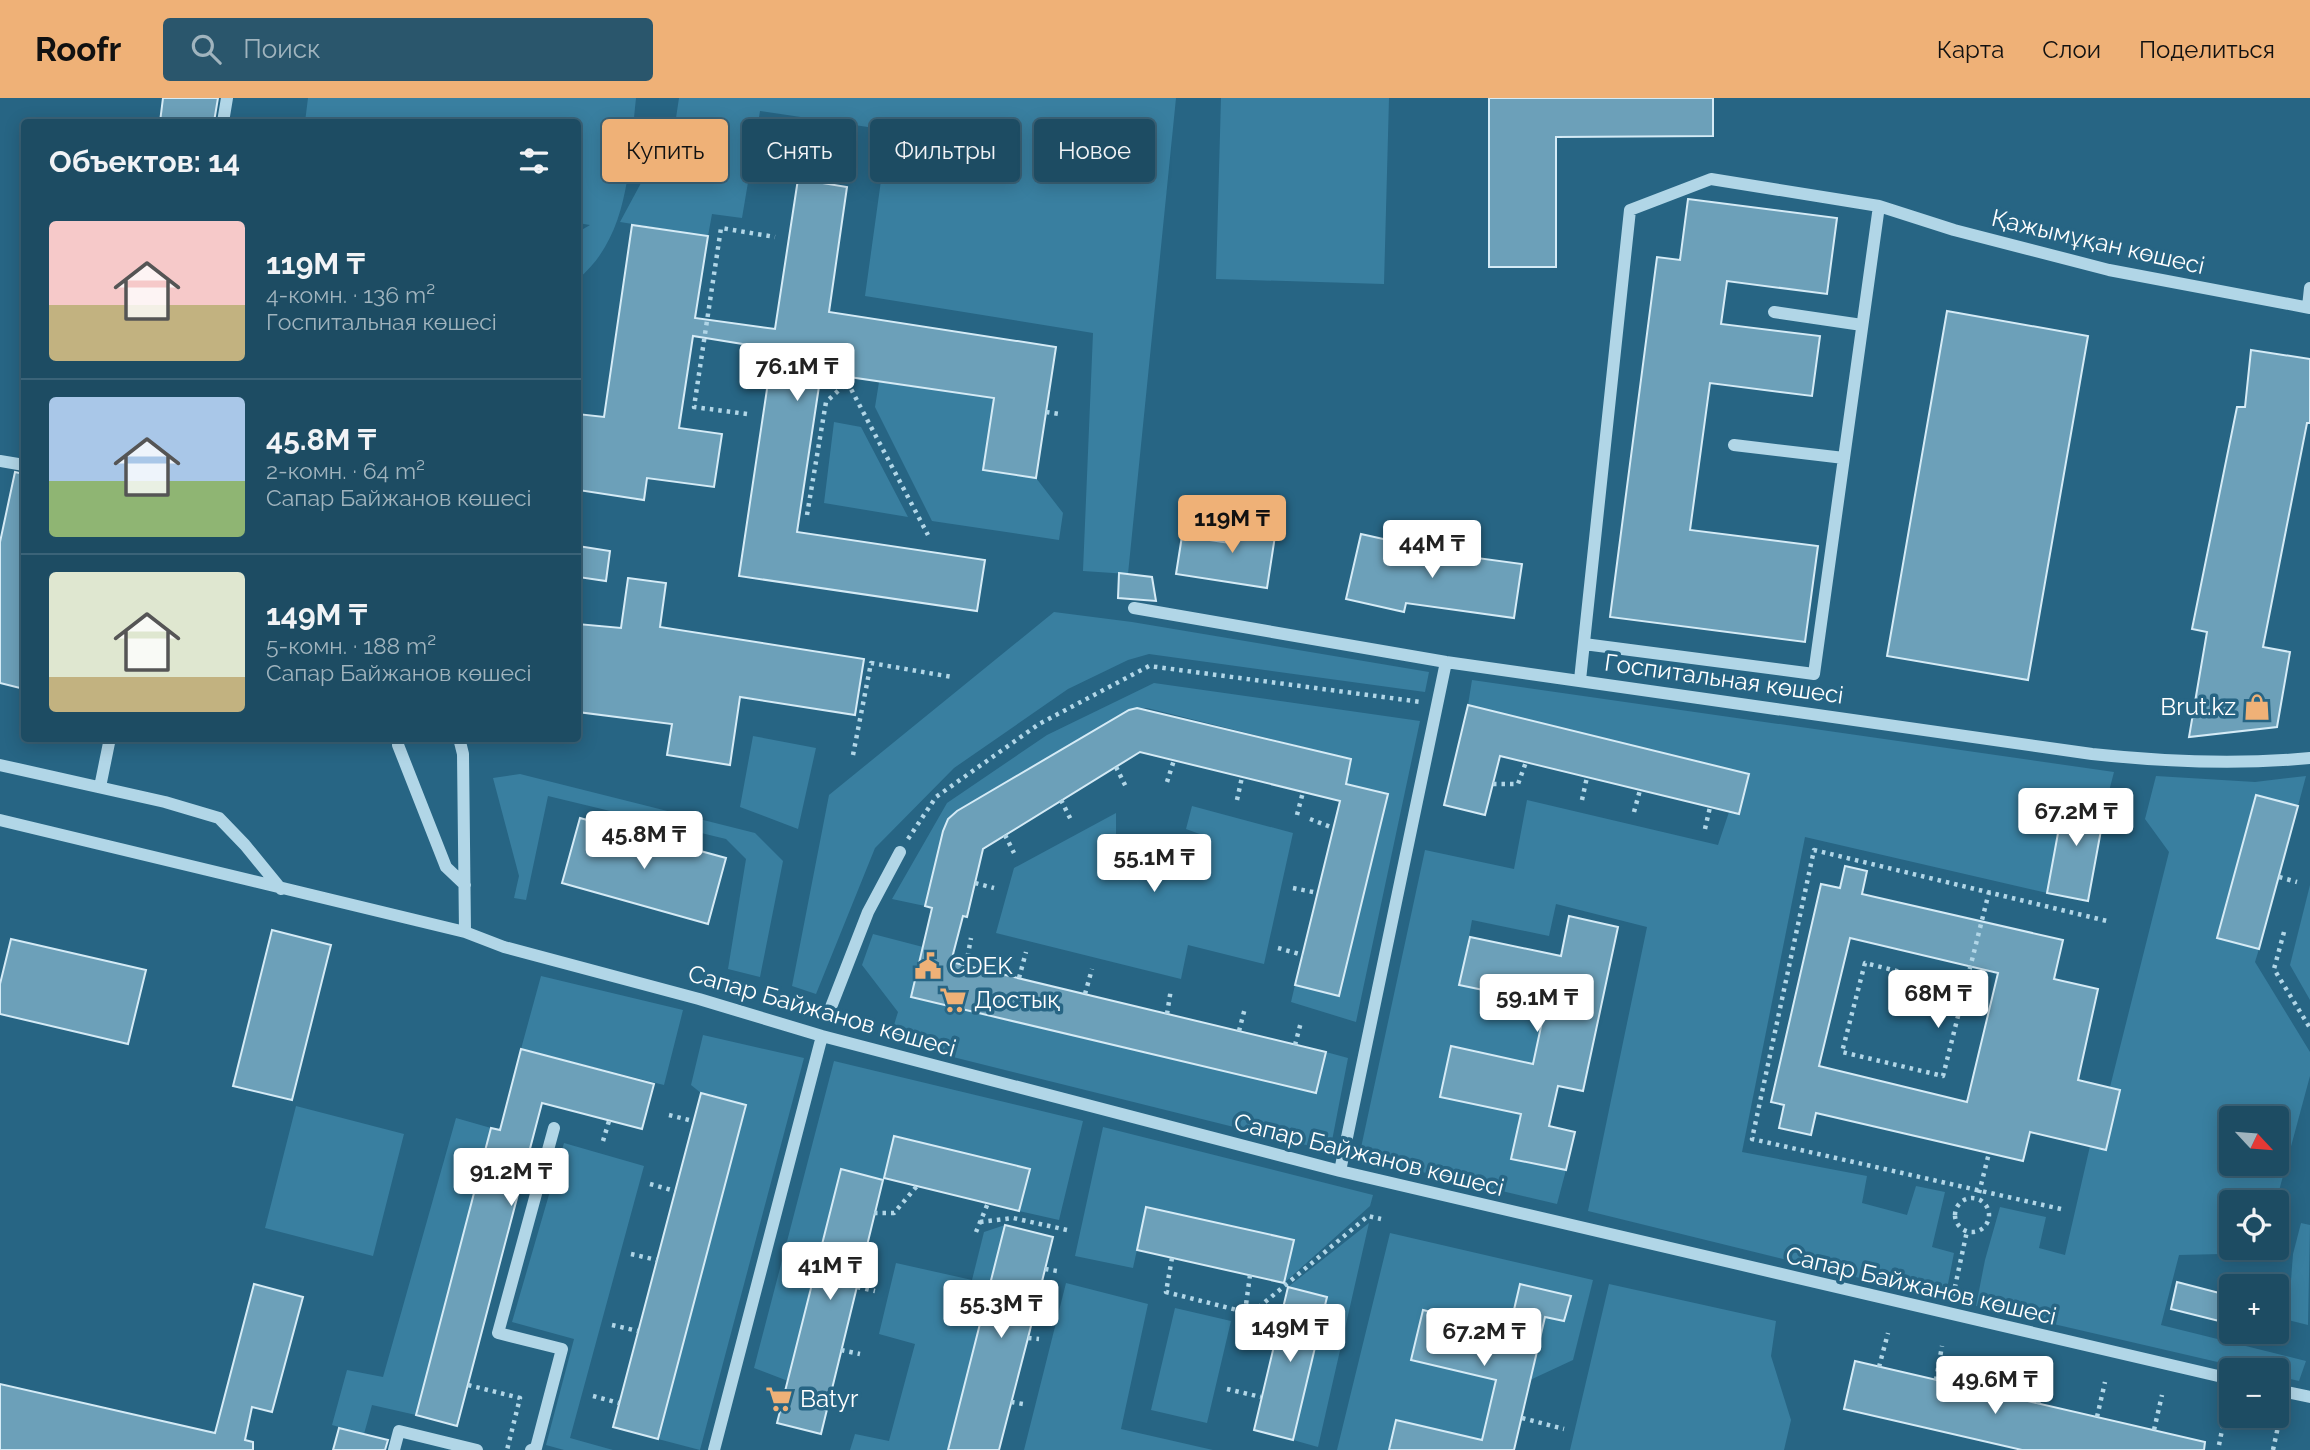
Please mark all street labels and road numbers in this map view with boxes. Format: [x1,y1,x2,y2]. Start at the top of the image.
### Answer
street label: Қажымұқан көшесі [1989,203,2207,280]
street label: Госпитальная көшесі [1603,647,1845,710]
street label: Сапар Байжанов көшесі [685,958,959,1063]
street label: Сапар Байжанов көшесі [1231,1107,1507,1202]
street label: Сапар Байжанов көшесі [1783,1240,2059,1331]

